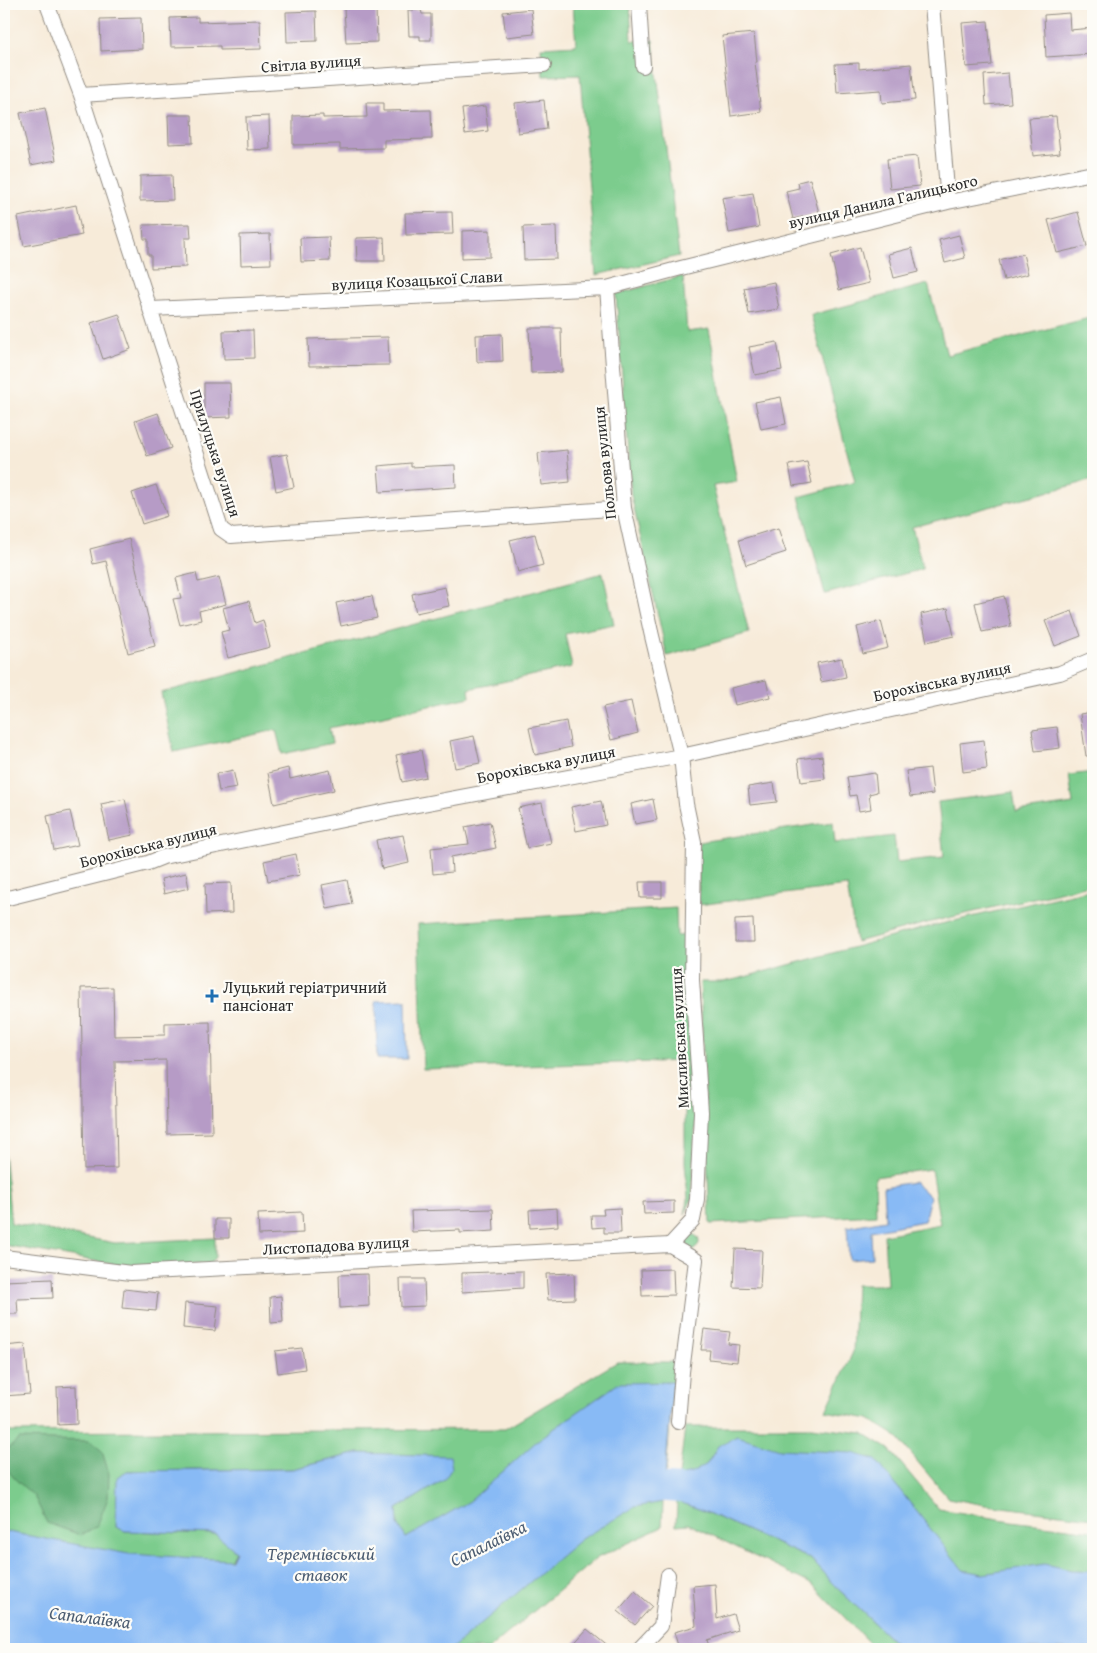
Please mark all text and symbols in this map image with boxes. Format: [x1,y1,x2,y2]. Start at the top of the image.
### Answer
street label: Світла вулиця [260,48,362,78]
street label: вулиця Данила Галицького [786,168,980,234]
street label: вулиця Козацької Слави [331,264,504,296]
street label: Прилуцька вулиця [184,386,248,520]
street label: Польова вулиця [586,405,622,521]
street label: Борохівська вулиця [871,655,1013,707]
street label: Борохівська вулиця [475,739,617,789]
street label: Борохівська вулиця [77,816,219,874]
street label: Мисливська вулиця [663,967,695,1109]
place label: Луцький геріатричний пансіонат [223,975,387,1017]
marker: Луцький геріатричний пансіонат [205,989,219,1003]
street label: Листопадова вулиця [262,1229,410,1261]
water label: Сапалаївка [445,1513,531,1573]
water label: Теремнівський ставок [267,1540,375,1588]
water label: Сапалаївка [48,1599,133,1635]

